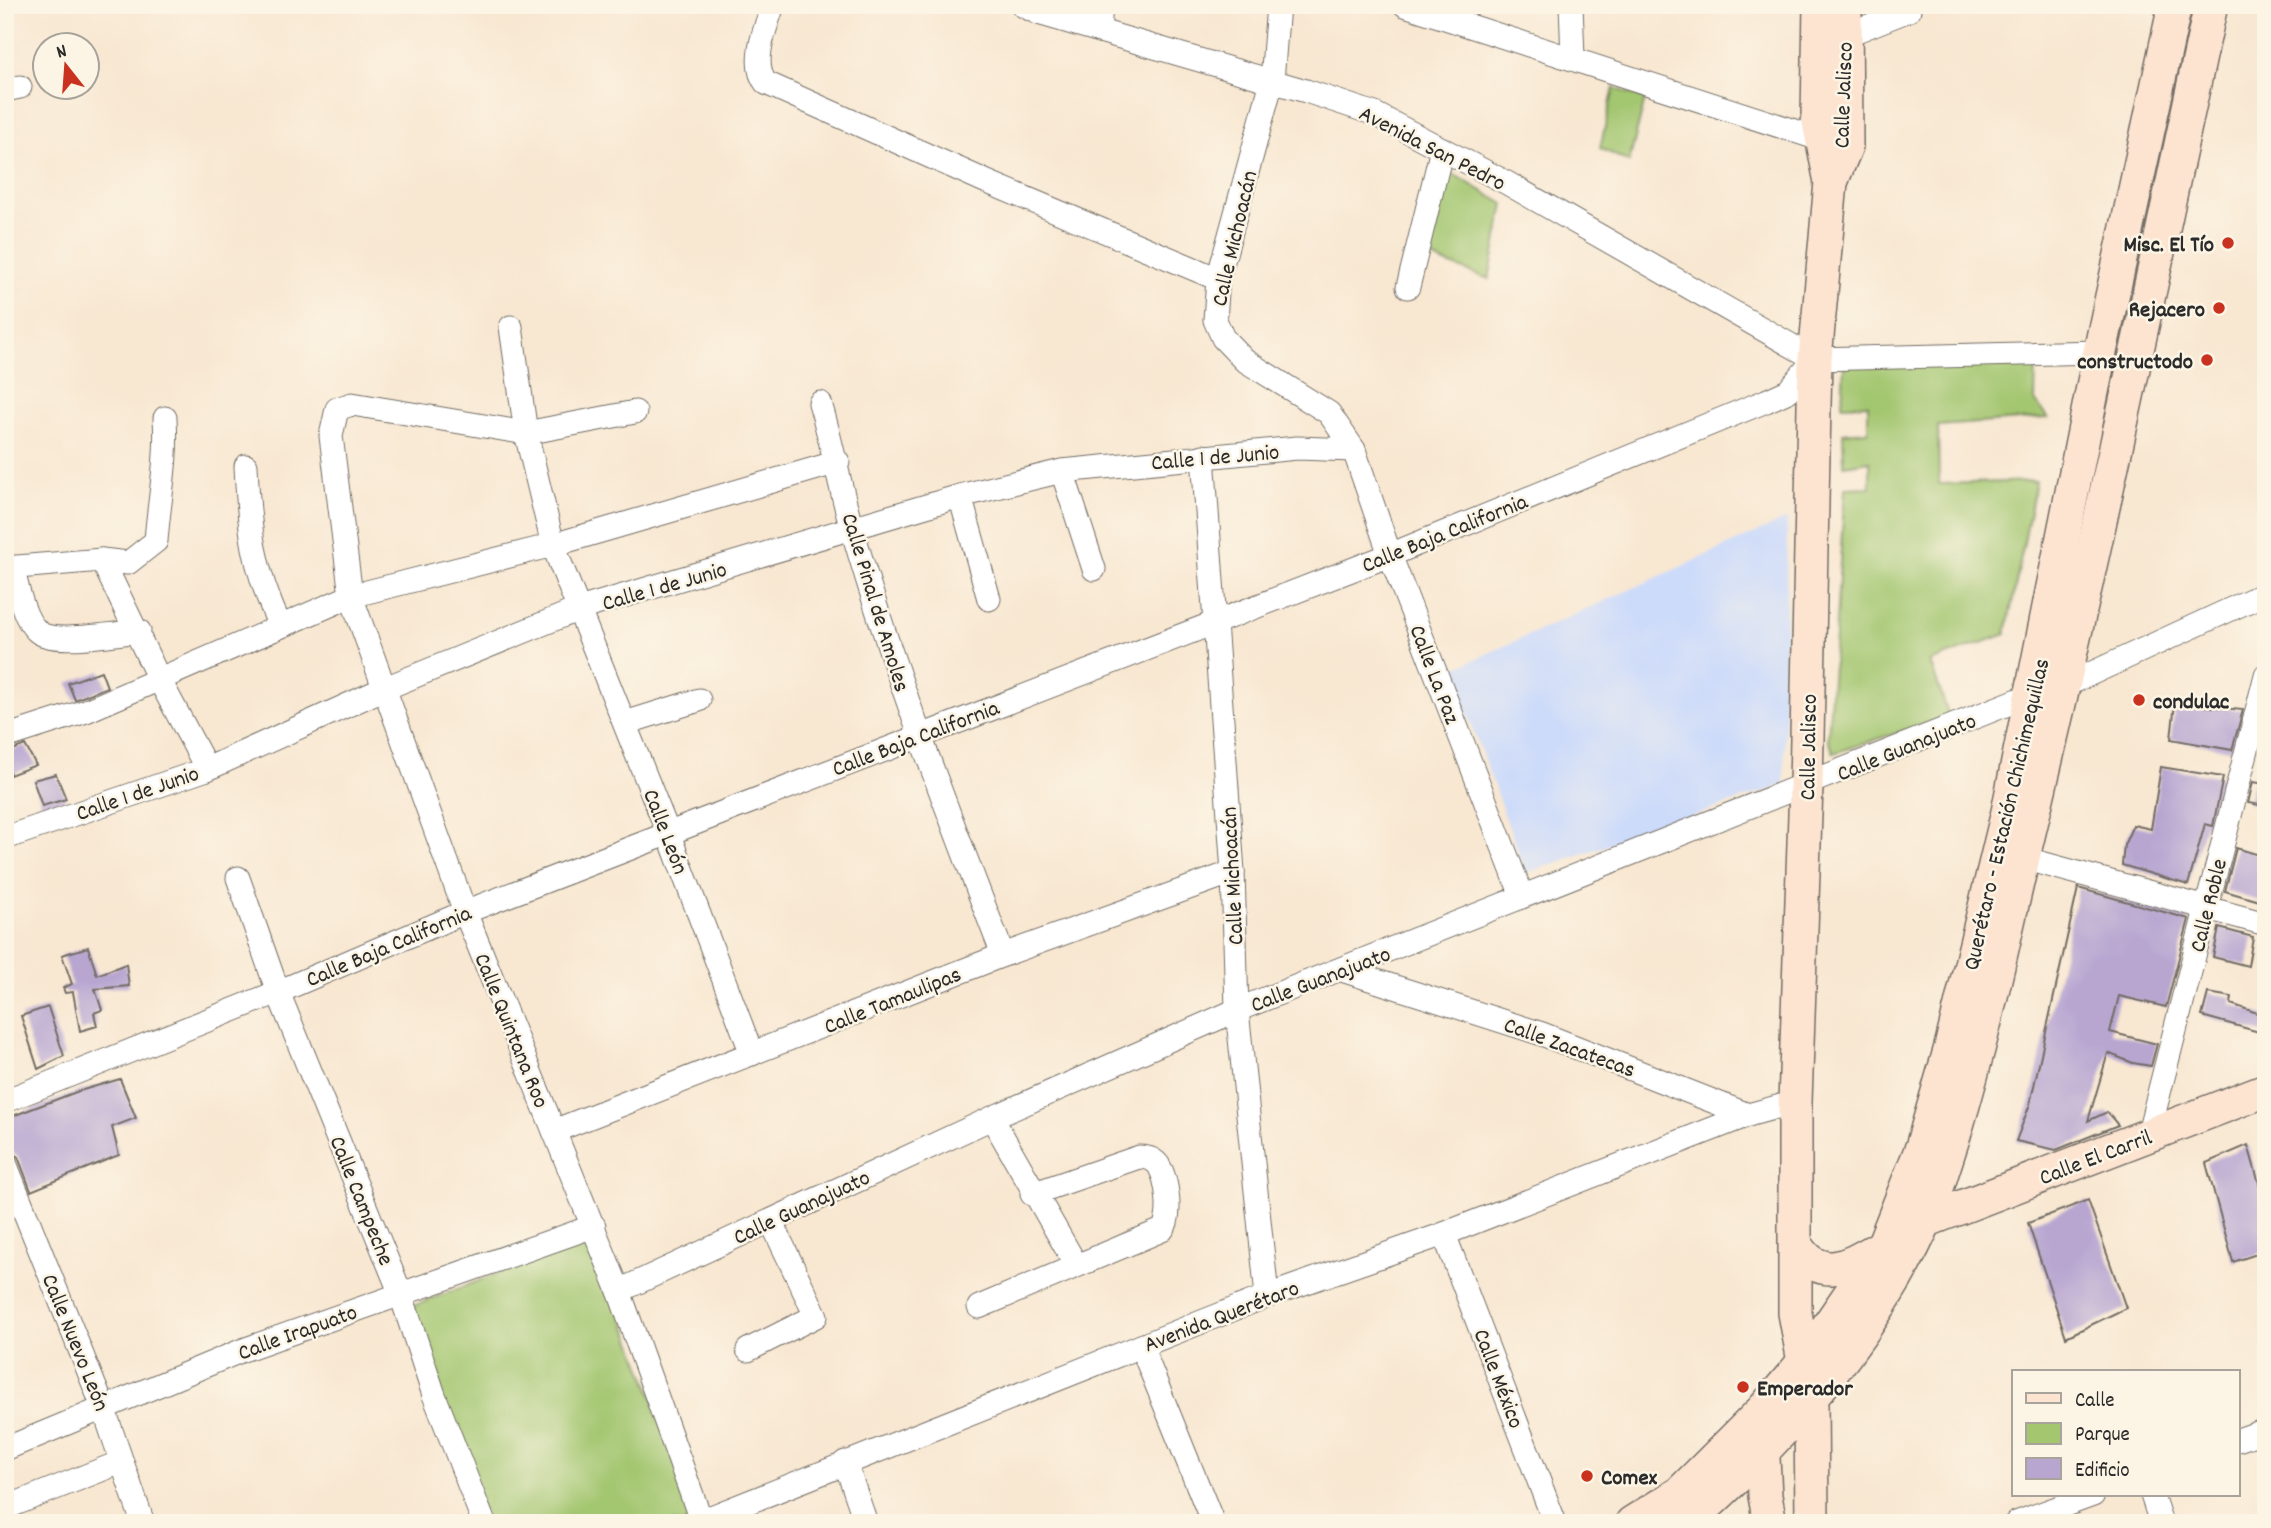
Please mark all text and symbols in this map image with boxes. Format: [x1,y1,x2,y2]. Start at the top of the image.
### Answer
north arrow [32,32,102,102]
text: N [54,39,70,67]
street label: Calle Jalisco [1827,41,1864,149]
street label: Avenida San Pedro [1352,99,1511,201]
street label: Calle Michoacán [1205,168,1268,310]
place label: Misc. El Tío [2123,230,2214,263]
marker: Misc. El Tío [2220,235,2236,251]
place label: Rejacero [2129,295,2205,328]
marker: Rejacero [2211,300,2227,316]
place label: constructodo [2077,347,2193,380]
marker: constructodo [2199,352,2215,368]
street label: Calle 1 de Junio [1150,437,1281,482]
street label: Calle Baja California [1357,486,1534,584]
street label: Calle Pinal de Amoles [831,510,917,696]
street label: Calle 1 de Junio [599,555,731,622]
street label: Calle La Paz [1399,621,1467,730]
street label: Querétaro - Estación Chichimequillas [1956,656,2060,974]
place label: condulac [2153,687,2229,720]
marker: condulac [2131,692,2147,708]
street label: Calle Baja California [828,693,1006,787]
street label: Calle Jalisco [1793,694,1828,801]
street label: Calle Guanajuato [1833,706,1982,792]
street label: Calle 1 de Junio [72,759,204,832]
street label: Calle León [632,785,695,880]
street label: Calle Michoacán [1214,806,1255,946]
street label: Calle Roble [2183,856,2238,956]
street label: Calle Baja California [302,898,478,998]
street label: Calle Guanajuato [1246,939,1396,1023]
street label: Calle Quintana Roo [464,949,556,1114]
street label: Calle Tamaulipas [820,960,967,1045]
street label: Calle Zacatecas [1498,1010,1639,1088]
street label: Calle El Carril [2035,1122,2158,1196]
street label: Calle Campeche [319,1132,401,1271]
street label: Calle Guanajuato [729,1163,876,1255]
street label: Calle Nuevo León [31,1270,116,1417]
street label: Avenida Querétaro [1140,1273,1305,1363]
street label: Calle Irapuato [234,1297,363,1371]
street label: Calle México [1463,1325,1531,1434]
legend [2012,1370,2240,1496]
place label: Emperador [1757,1374,1853,1407]
marker: Emperador [1735,1379,1751,1395]
text: Calle [2075,1387,2114,1417]
text: Parque [2075,1421,2130,1451]
text: Edificio [2075,1457,2130,1487]
place label: Comex [1601,1463,1658,1496]
marker: Comex [1579,1468,1595,1484]

